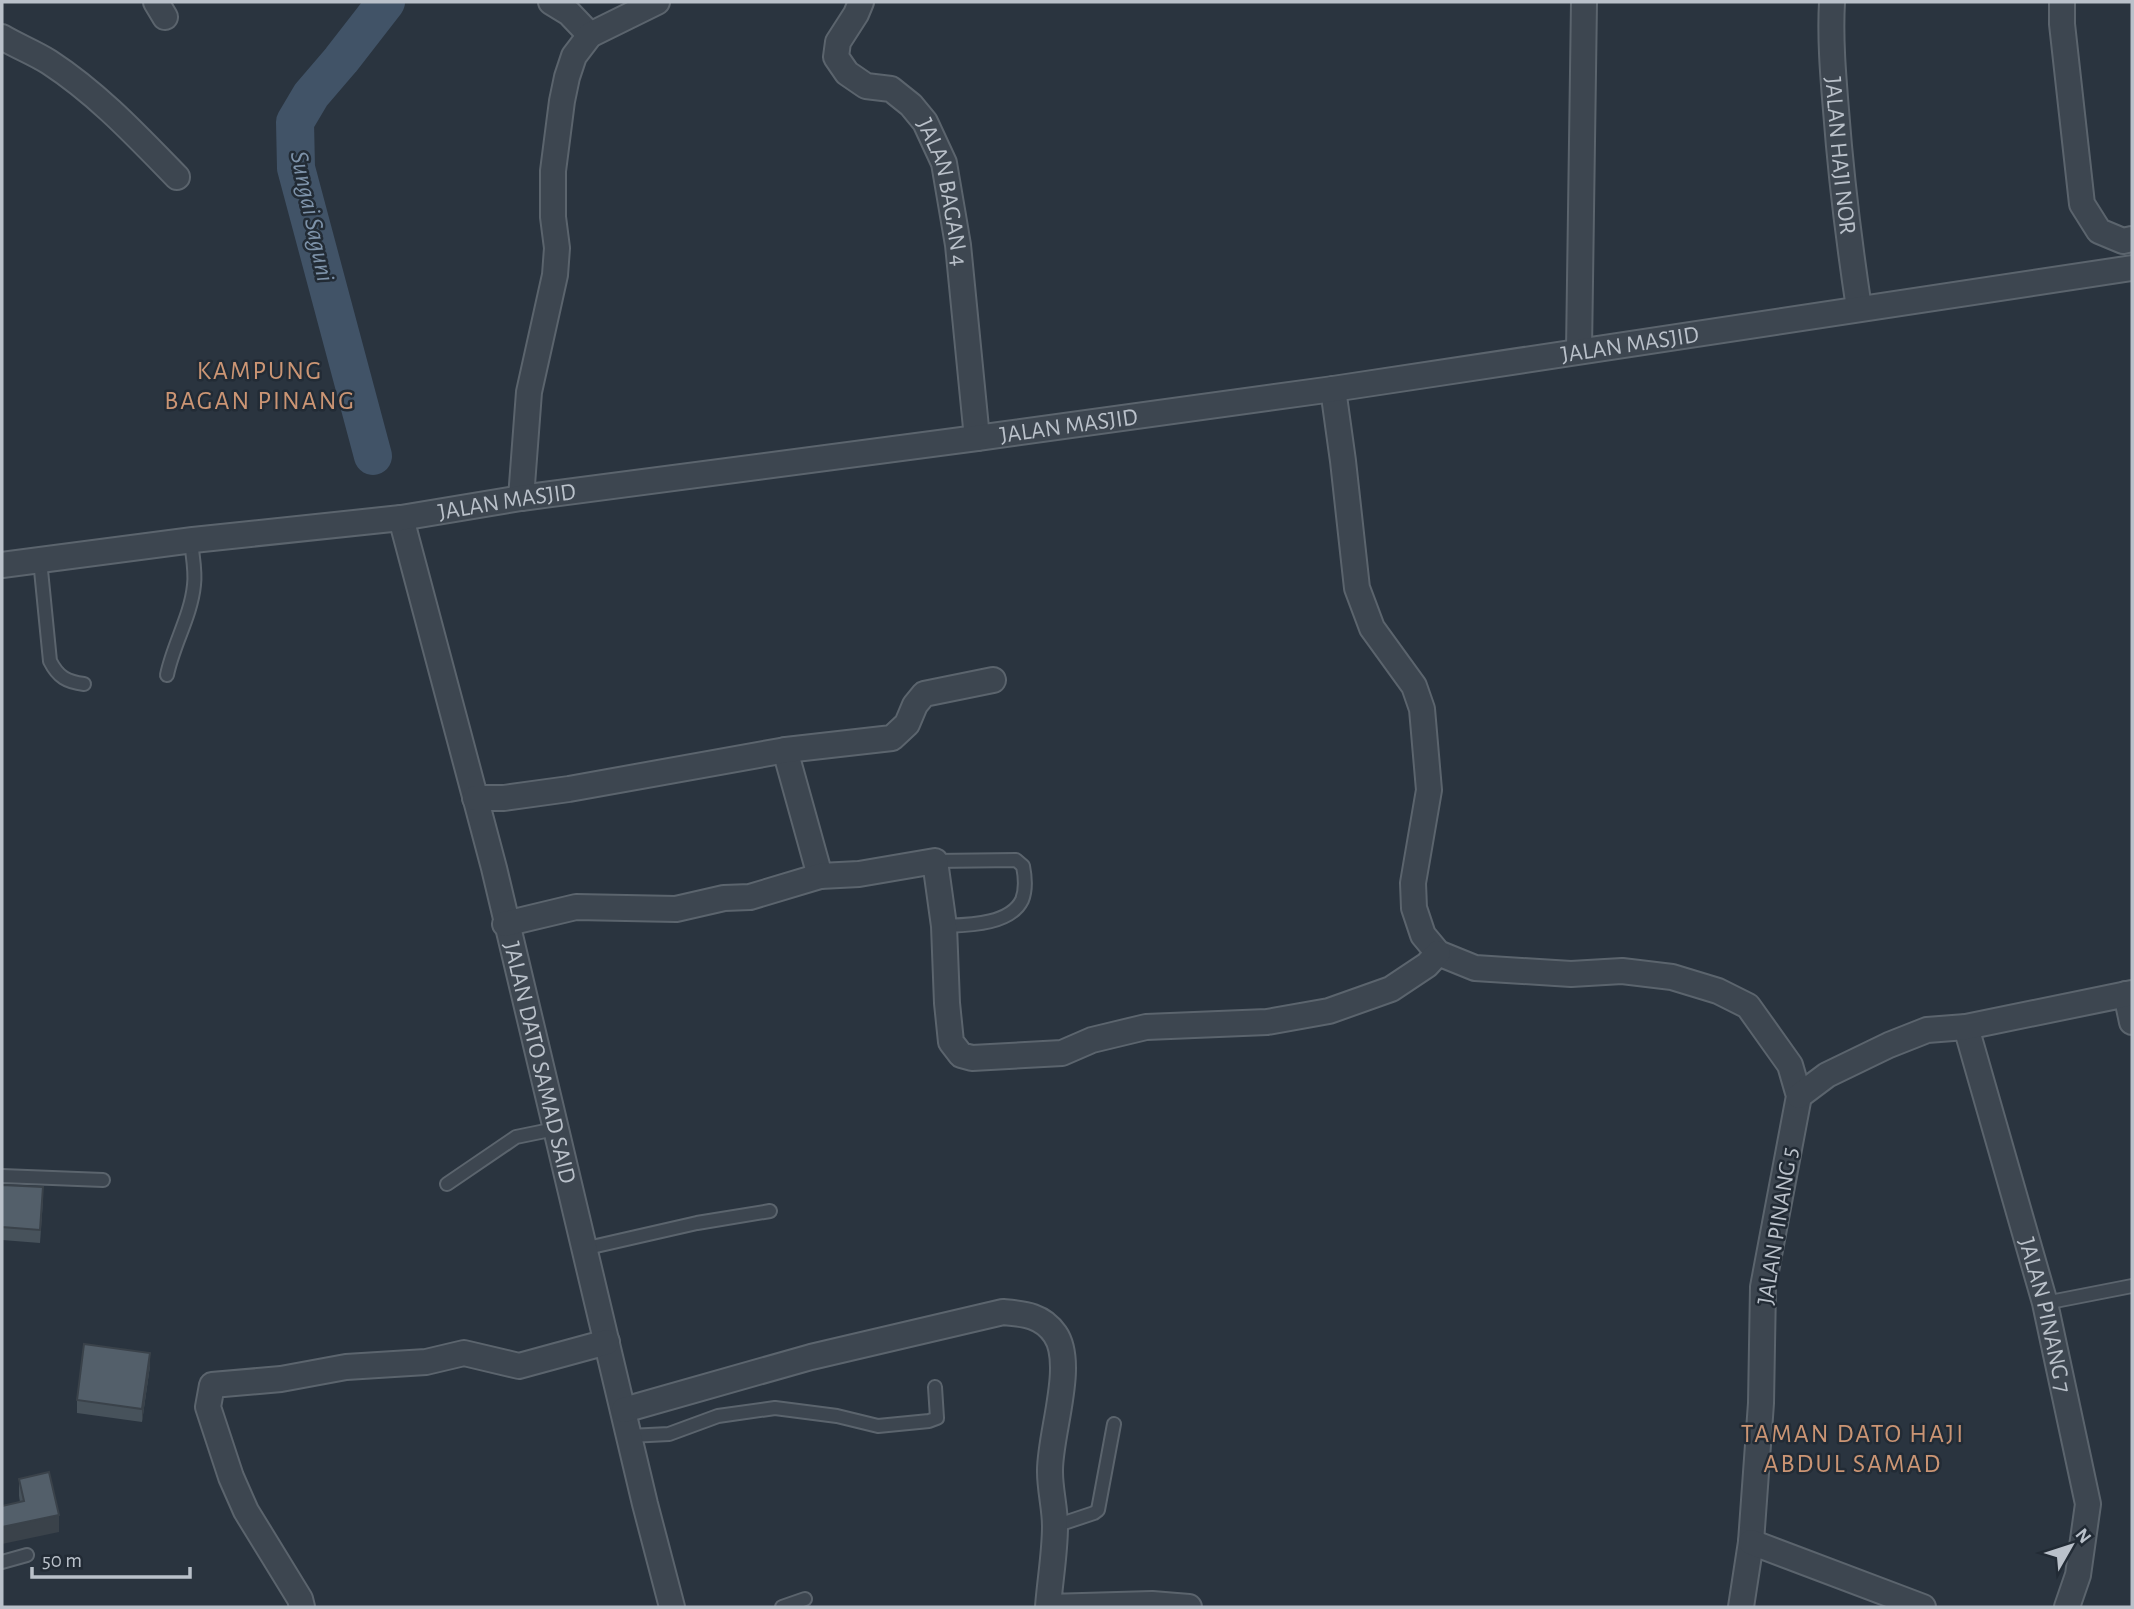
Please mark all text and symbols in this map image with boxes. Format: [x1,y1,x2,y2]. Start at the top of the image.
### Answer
street label: JALAN HAJI NOR [1820,76,1860,236]
street label: JALAN BAGAN 4 [912,115,971,267]
water label: Sungai Saguni [286,149,339,284]
street label: JALAN MASJID [1559,323,1701,367]
district label: KAMPUNG BAGAN PINANG [164,358,356,414]
street label: JALAN MASJID [998,405,1139,448]
street label: JALAN MASJID [436,480,577,525]
street label: JALAN DATO SAMAD SAID [499,939,580,1186]
street label: JALAN PINANG 5 [1754,1146,1802,1307]
street label: JALAN PINANG 7 [2014,1235,2075,1395]
district label: TAMAN DATO HAJI ABDUL SAMAD [1741,1421,1965,1477]
north arrow [2036,1511,2106,1581]
text: N [2072,1525,2095,1547]
scale bar [32,1536,189,1580]
text: 50 m [42,1550,82,1571]

